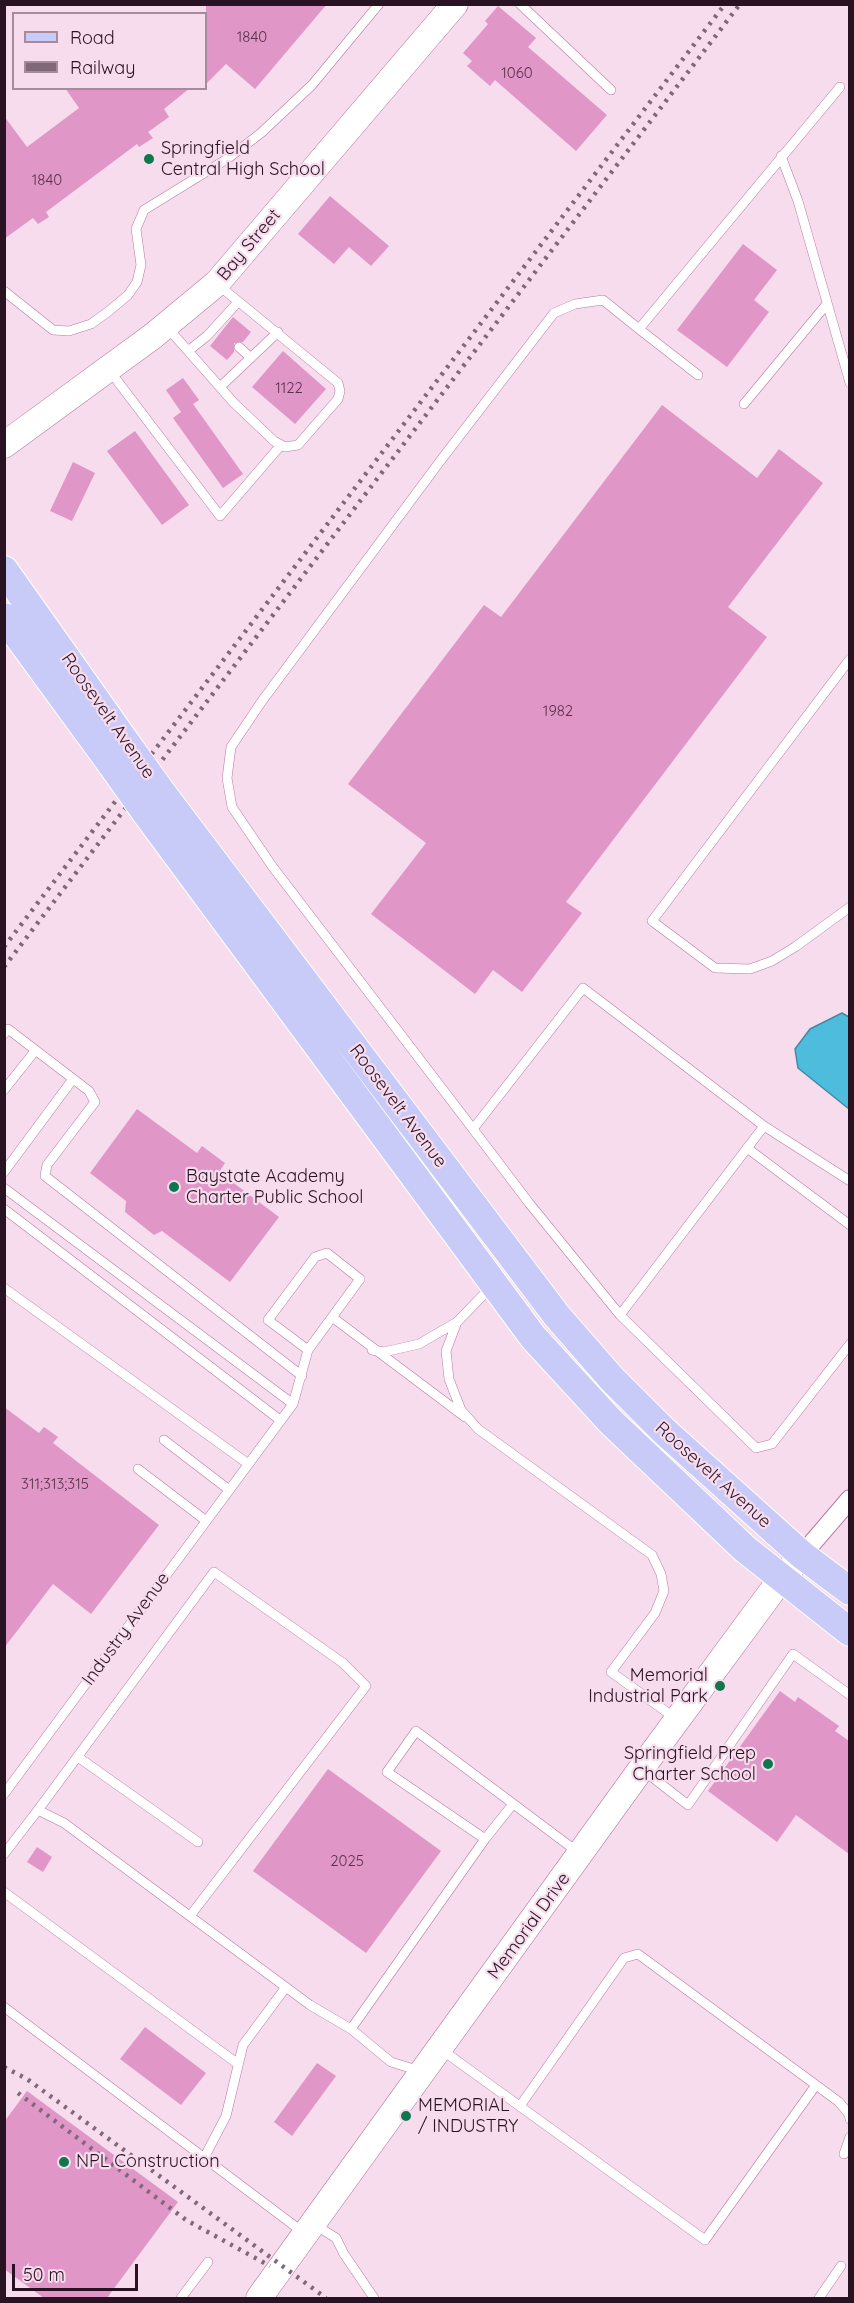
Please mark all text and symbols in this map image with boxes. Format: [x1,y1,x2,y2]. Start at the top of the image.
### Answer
legend [12,12,207,90]
text: Road [70,26,115,49]
house number: 1840 [237,28,267,46]
text: Railway [70,56,136,79]
house number: 1060 [501,64,533,82]
place label: Springfield Central High School [161,138,325,180]
marker: Springfield Central High School [142,152,156,166]
house number: 1840 [32,171,62,189]
street label: Bay Street [213,205,285,285]
house number: 1122 [275,379,303,397]
street label: Roosevelt Avenue [57,649,159,783]
house number: 1982 [543,702,573,720]
street label: Roosevelt Avenue [345,1040,451,1172]
place label: Baystate Academy Charter Public School [186,1166,363,1208]
marker: Baystate Academy Charter Public School [167,1180,181,1194]
street label: Roosevelt Avenue [651,1417,775,1533]
house number: 311;313;315 [21,1475,89,1493]
street label: Industry Avenue [78,1568,174,1690]
place label: Memorial Industrial Park [588,1665,708,1708]
marker: Memorial Industrial Park [713,1679,727,1693]
place label: Springfield Prep Charter School [624,1743,756,1786]
marker: Springfield Prep Charter School [761,1757,775,1771]
house number: 2025 [330,1852,364,1870]
street label: Memorial Drive [483,1869,575,1983]
place label: MEMORIAL / INDUSTRY [418,2095,518,2138]
marker: MEMORIAL / INDUSTRY [399,2109,413,2123]
place label: NPL Construction [76,2151,220,2173]
marker: NPL Construction [57,2155,71,2169]
scale bar [15,2252,141,2290]
text: 50 m [23,2263,65,2286]

